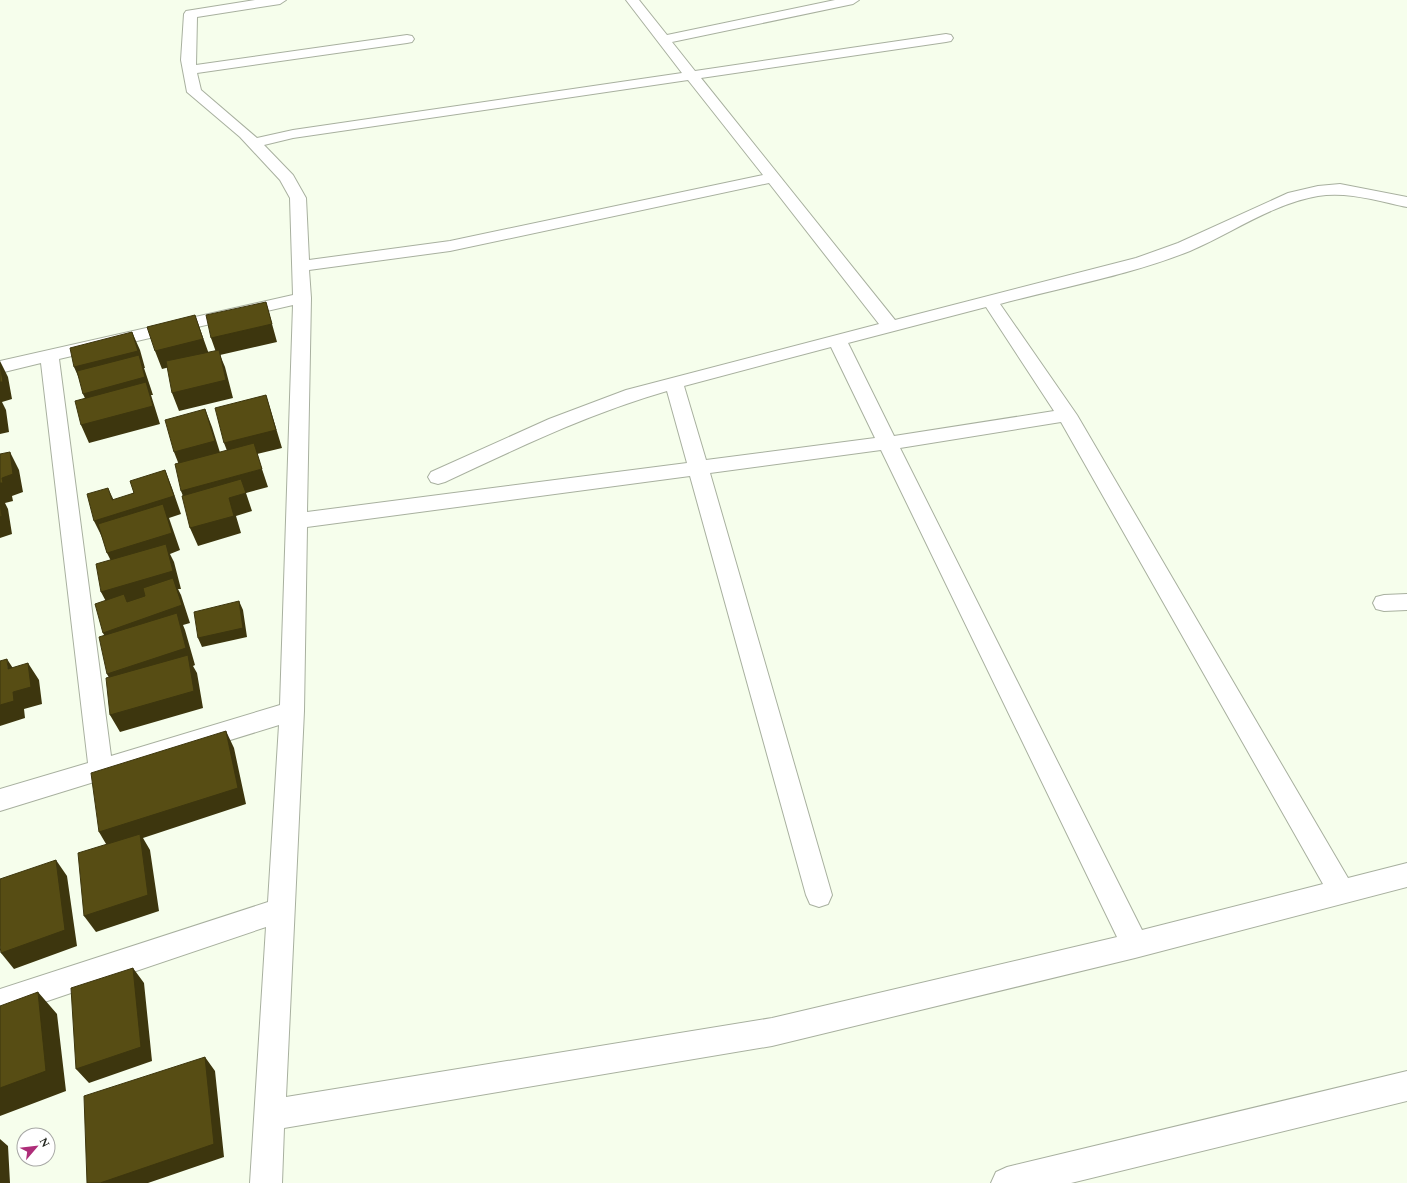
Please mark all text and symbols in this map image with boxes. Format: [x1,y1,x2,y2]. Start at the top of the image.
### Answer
north arrow [16,1127,56,1167]
text: N [35,1135,54,1151]

